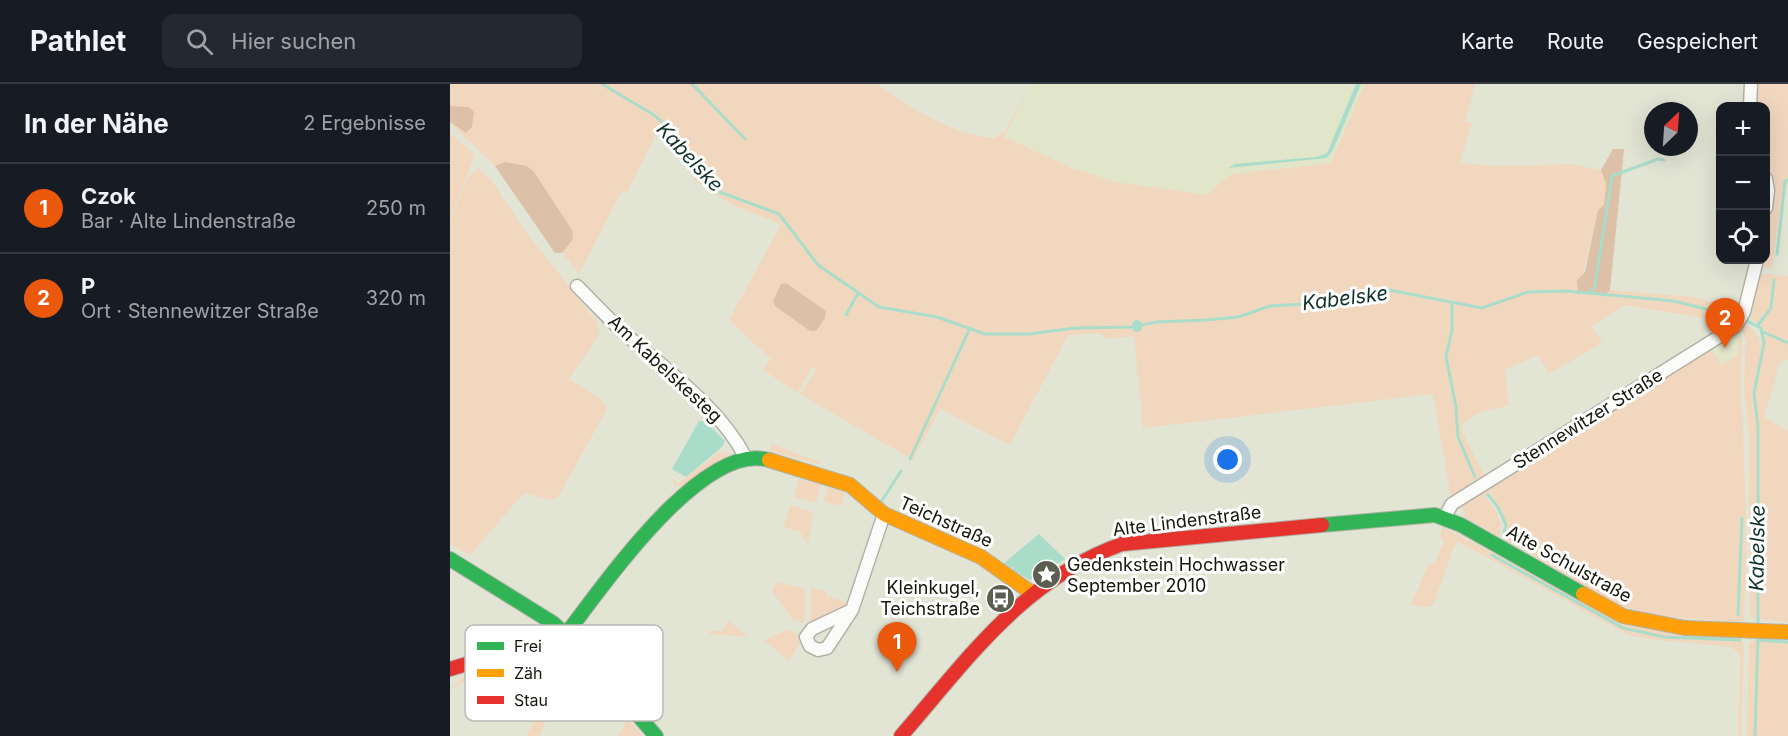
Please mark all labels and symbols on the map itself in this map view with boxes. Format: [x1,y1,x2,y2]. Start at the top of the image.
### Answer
north arrow [1644,102,1698,156]
water label: Kabelske [652,117,728,197]
water label: Kabelske [1301,281,1389,315]
pin: 2 [1706,298,1744,348]
street label: Am Kabelskesteg [604,311,726,427]
street label: Stennewitzer Straße [1509,364,1666,473]
your location [1213,445,1242,474]
street label: Teichstraße [896,492,996,551]
street label: Alte Lindenstraße [1111,501,1262,540]
water label: Kabelske [1744,505,1770,591]
street label: Alte Schulstraße [1503,521,1635,607]
place label: Gedenkstein Hochwasser September 2010 [1067,554,1285,596]
place icon: Gedenkstein Hochwasser September 2010 [1030,559,1062,591]
place label: Kleinkugel, Teichstraße [880,577,980,619]
bus stop icon: Kleinkugel, Teichstraße [985,582,1017,614]
pin: 1 [878,622,916,672]
legend [465,625,663,721]
text: Frei [514,636,542,656]
text: Zäh [514,663,543,683]
text: Stau [514,690,548,710]

